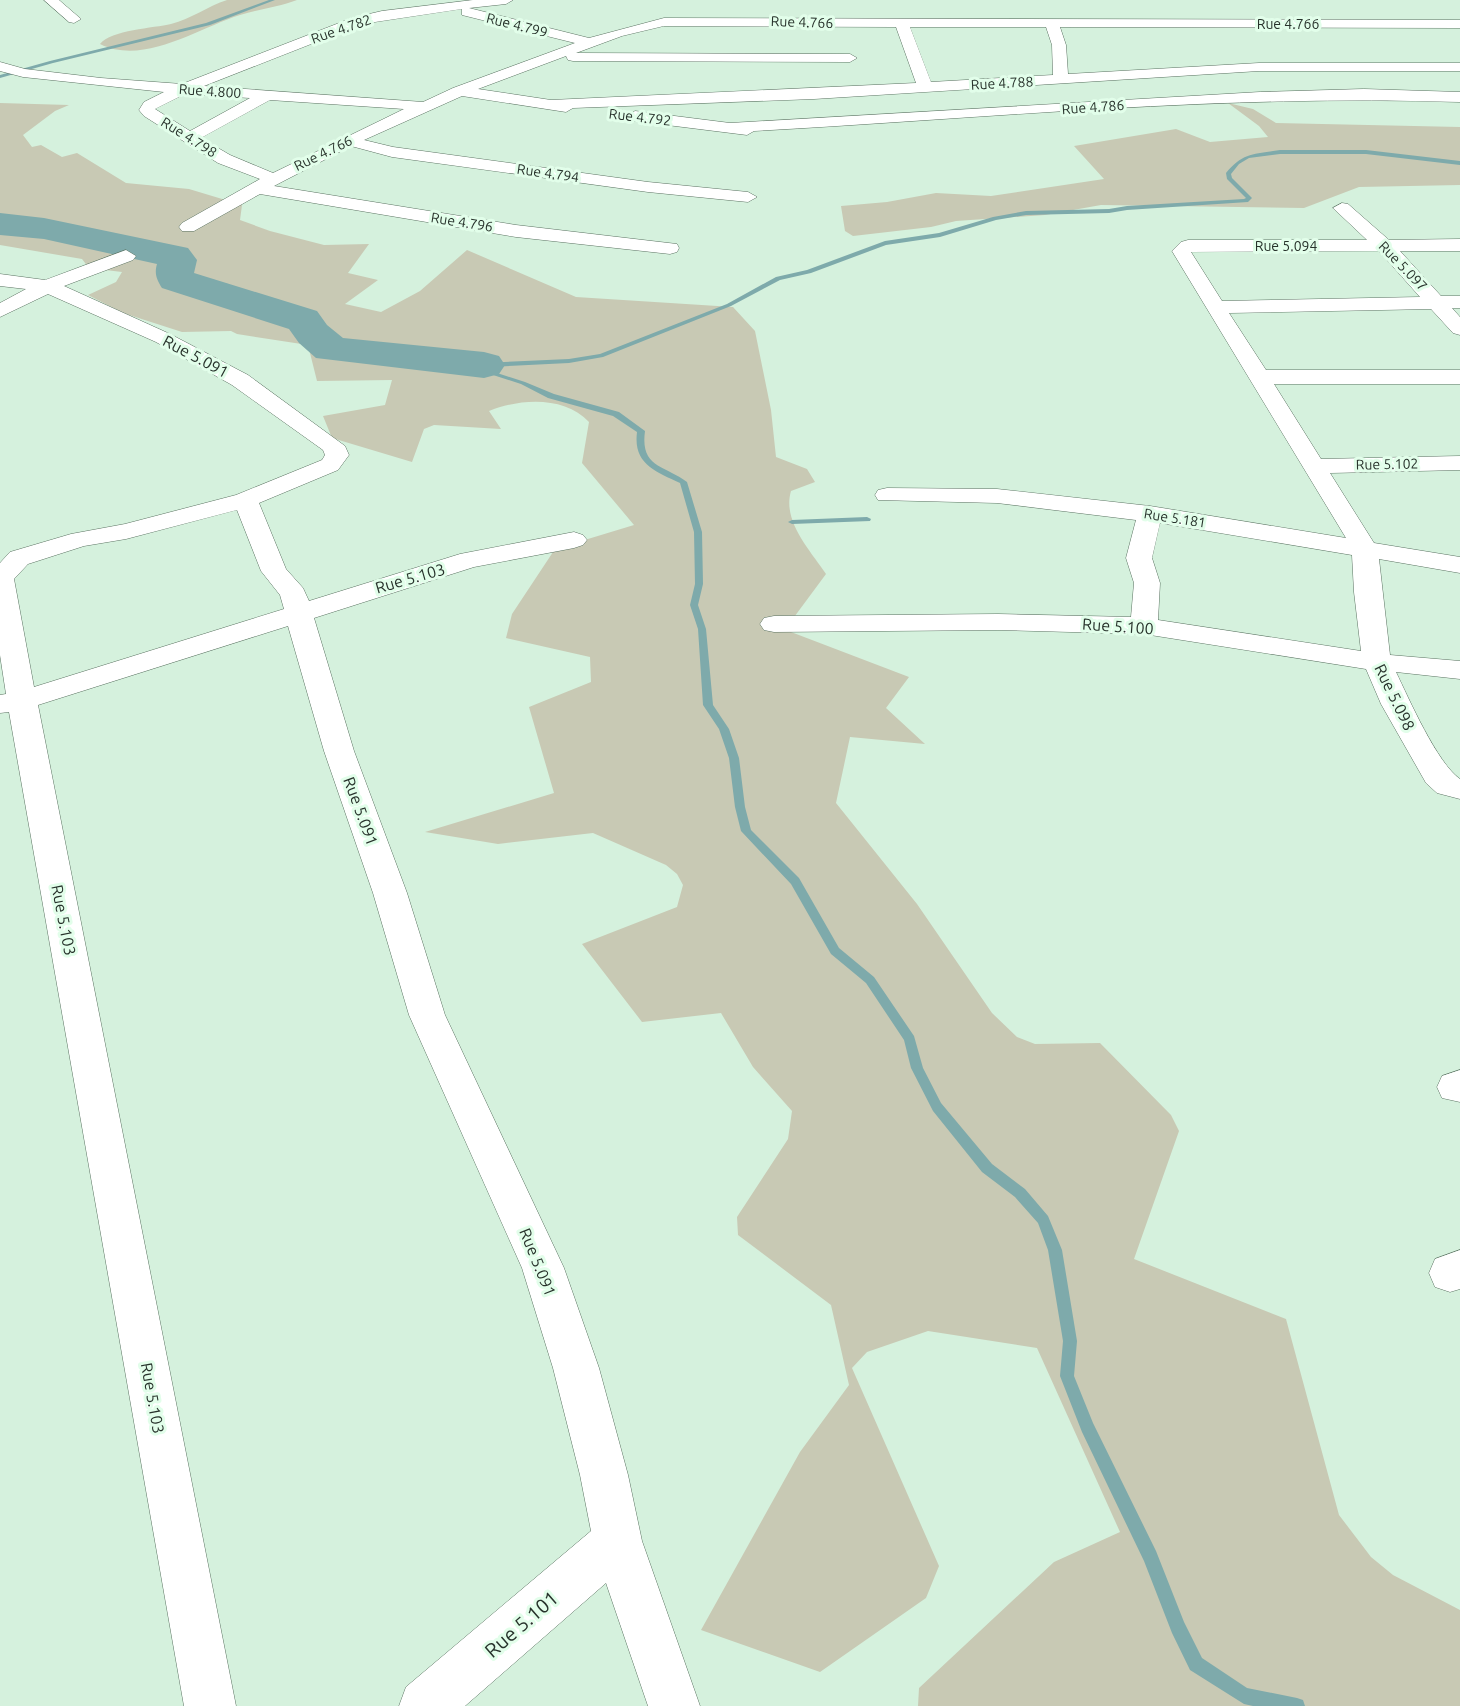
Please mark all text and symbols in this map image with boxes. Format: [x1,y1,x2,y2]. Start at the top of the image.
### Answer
street label: Rue 4.799 [485,10,549,40]
street label: Rue 4.782 [309,11,373,47]
street label: Rue 4.766 [770,13,834,31]
street label: Rue 4.766 [1257,16,1319,32]
street label: Rue 4.788 [970,73,1034,93]
street label: Rue 4.800 [178,81,242,101]
street label: Rue 4.786 [1061,97,1125,117]
street label: Rue 4.792 [608,105,672,129]
street label: Rue 4.798 [158,114,220,160]
street label: Rue 4.766 [291,132,355,174]
street label: Rue 4.794 [516,161,580,185]
street label: Rue 4.796 [430,209,494,235]
street label: Rue 5.094 [1255,238,1317,254]
street label: Rue 5.097 [1375,238,1431,294]
street label: Rue 5.091 [160,331,232,381]
street label: Rue 5.102 [1356,455,1418,473]
street label: Rue 5.181 [1143,505,1207,531]
street label: Rue 5.103 [373,559,447,597]
street label: Rue 5.100 [1082,615,1154,637]
street label: Rue 5.098 [1371,661,1419,733]
street label: Rue 5.091 [340,774,382,848]
street label: Rue 5.103 [48,883,80,957]
street label: Rue 5.091 [516,1225,560,1299]
street label: Rue 5.103 [138,1361,168,1435]
street label: Rue 5.101 [480,1586,562,1662]

